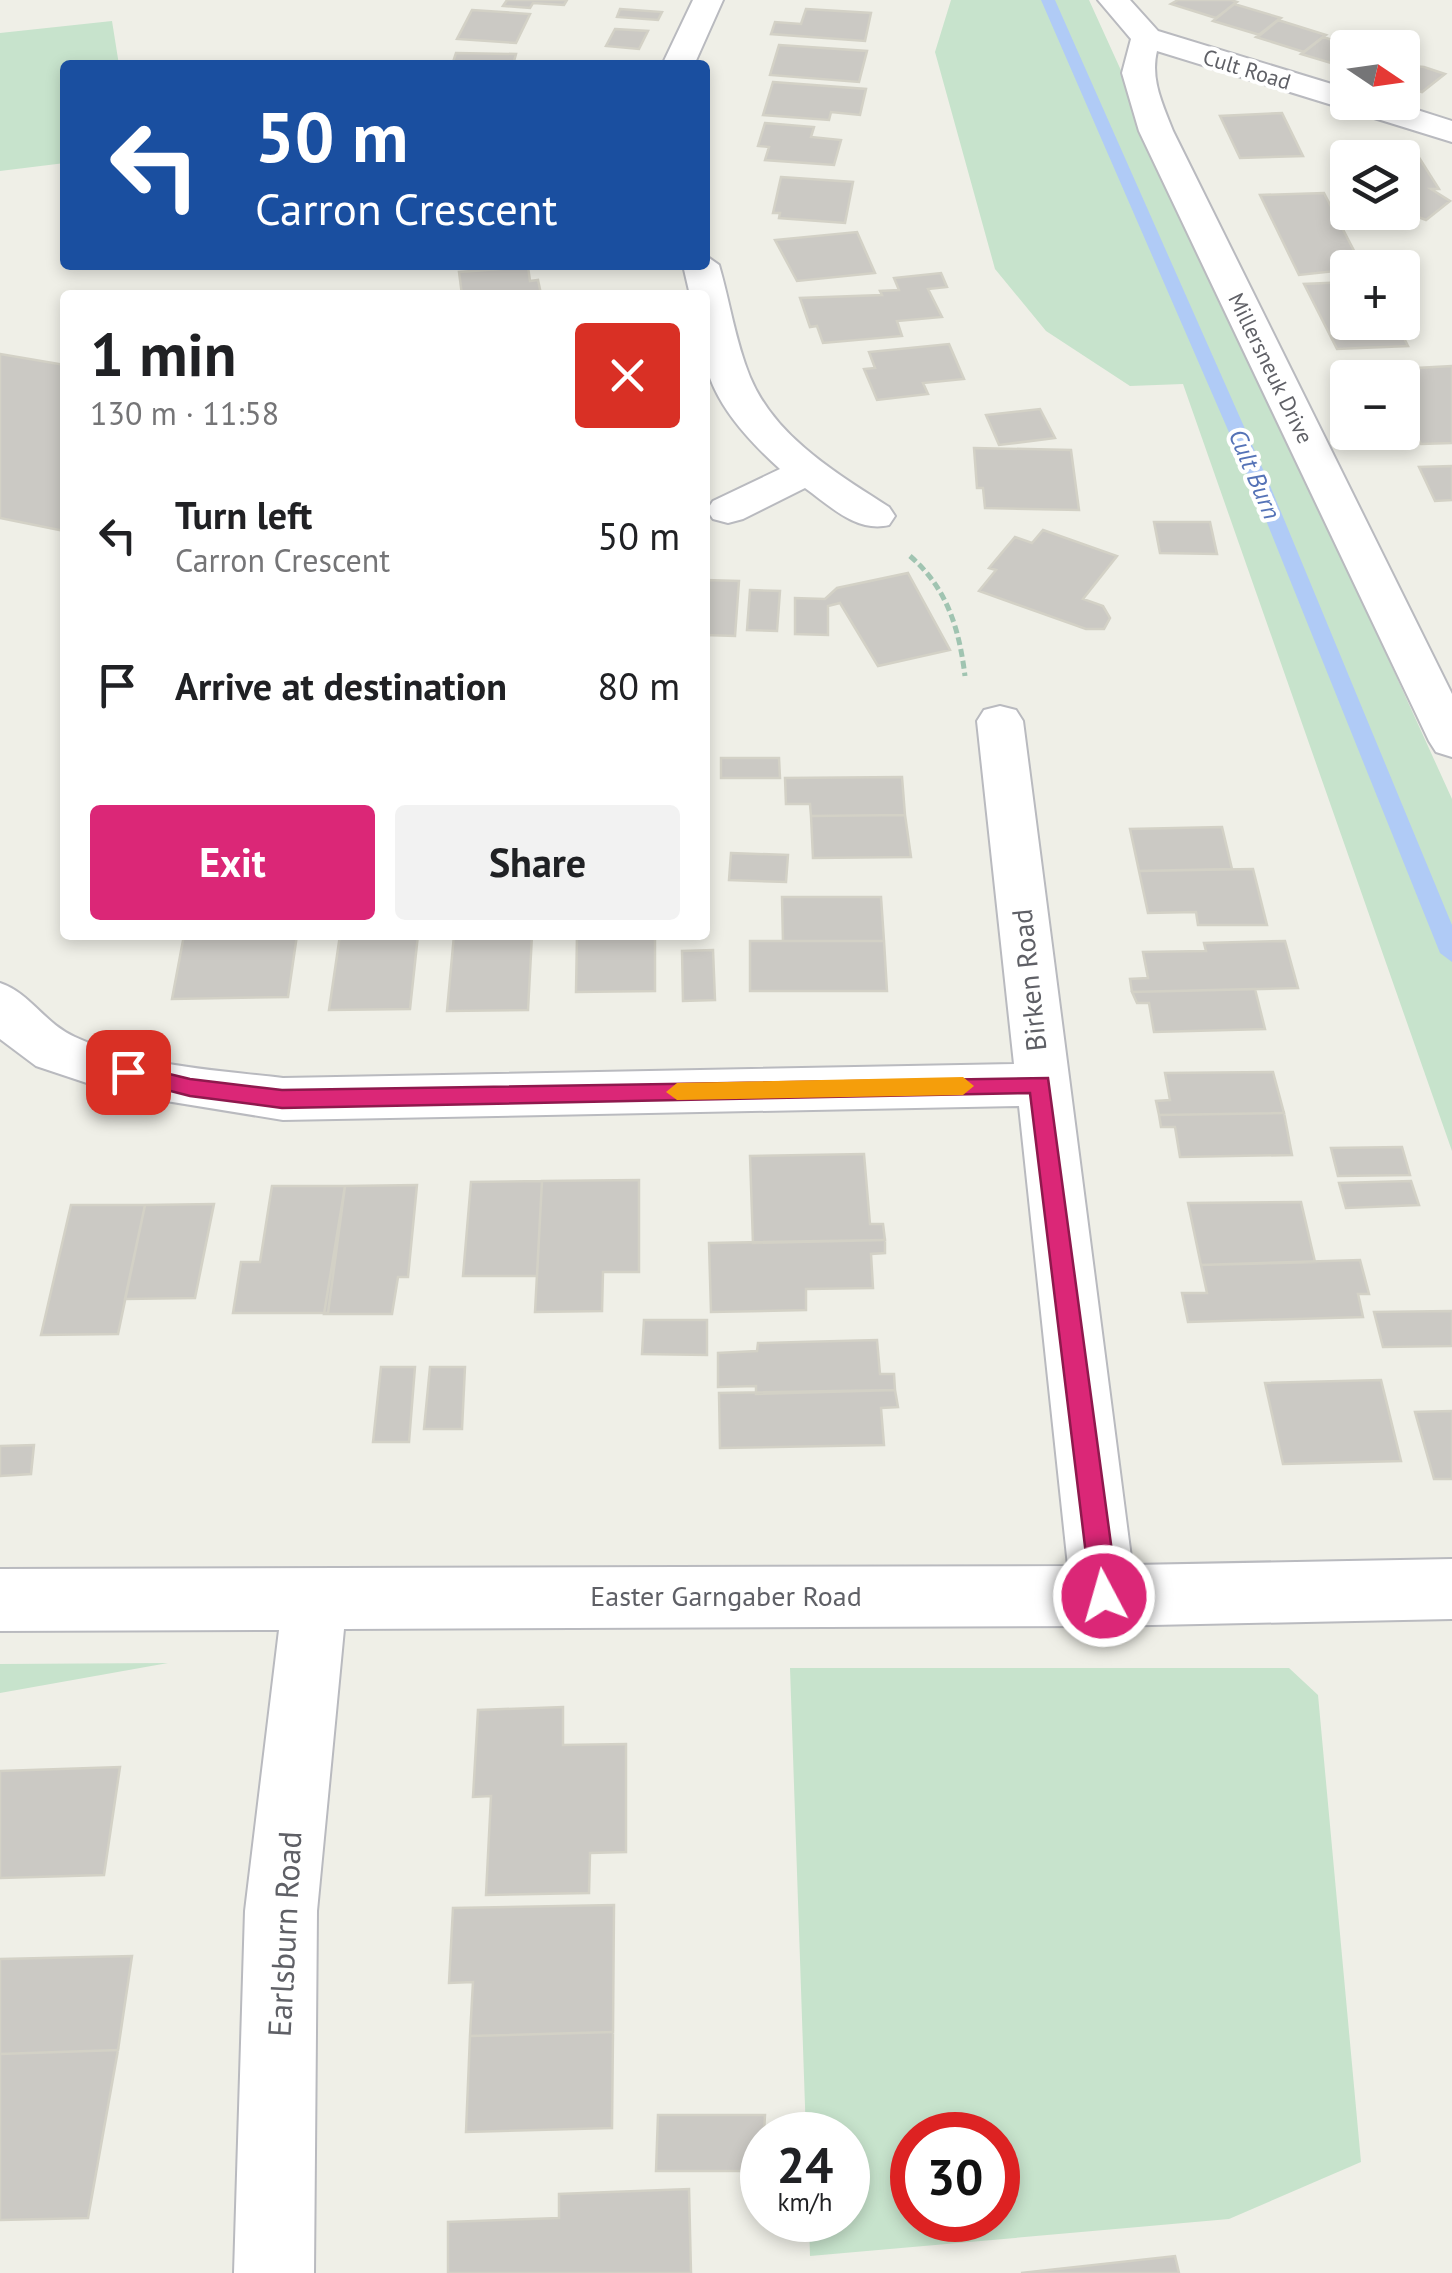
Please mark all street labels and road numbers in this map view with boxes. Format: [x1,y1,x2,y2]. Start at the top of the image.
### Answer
street label: Cult Road [1200,42,1294,96]
street label: Millersneuk Drive [1222,288,1320,448]
street label: Birken Road [1003,907,1054,1053]
street label: Easter Garngaber Road [590,1577,862,1614]
street label: Earlsburn Road [258,1830,310,2038]

